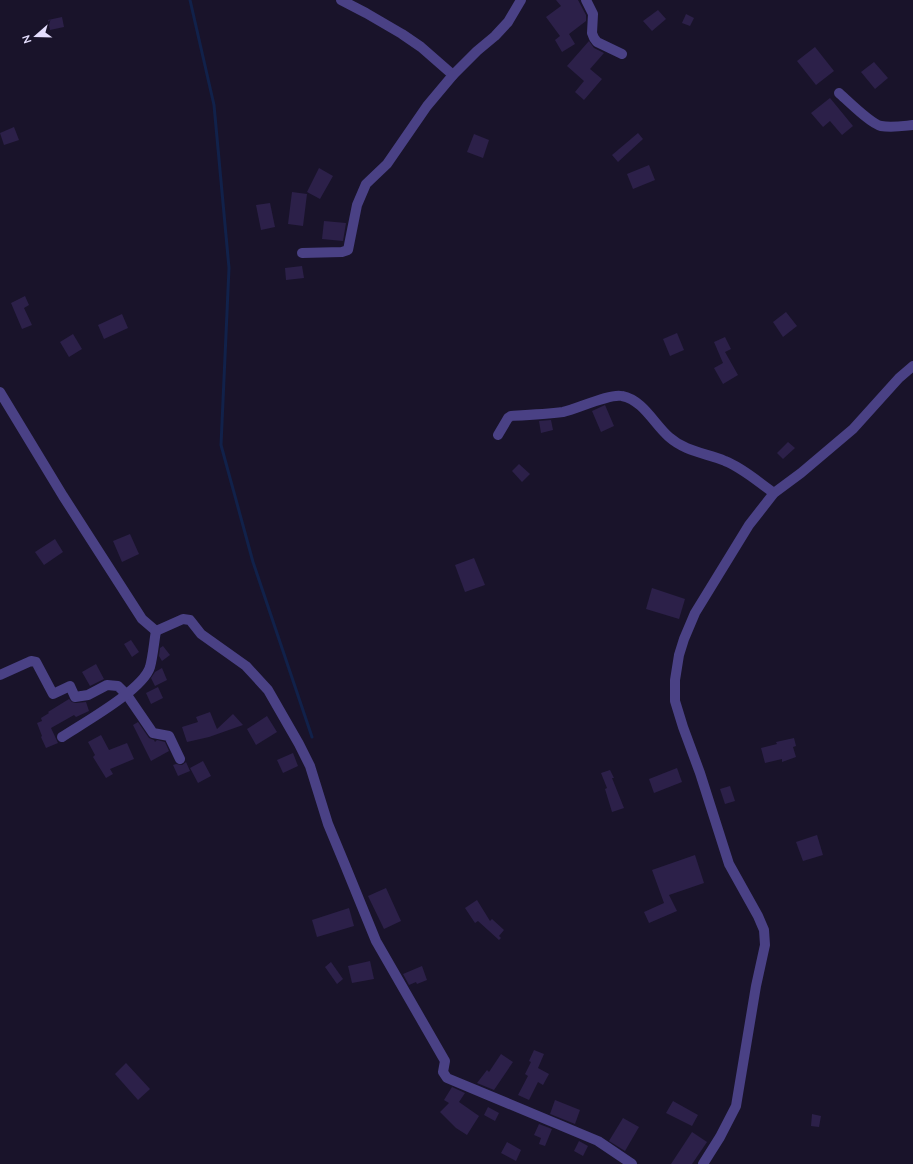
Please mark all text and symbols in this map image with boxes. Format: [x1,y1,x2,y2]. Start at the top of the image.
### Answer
north arrow [16,16,56,56]
text: N [19,33,35,46]

